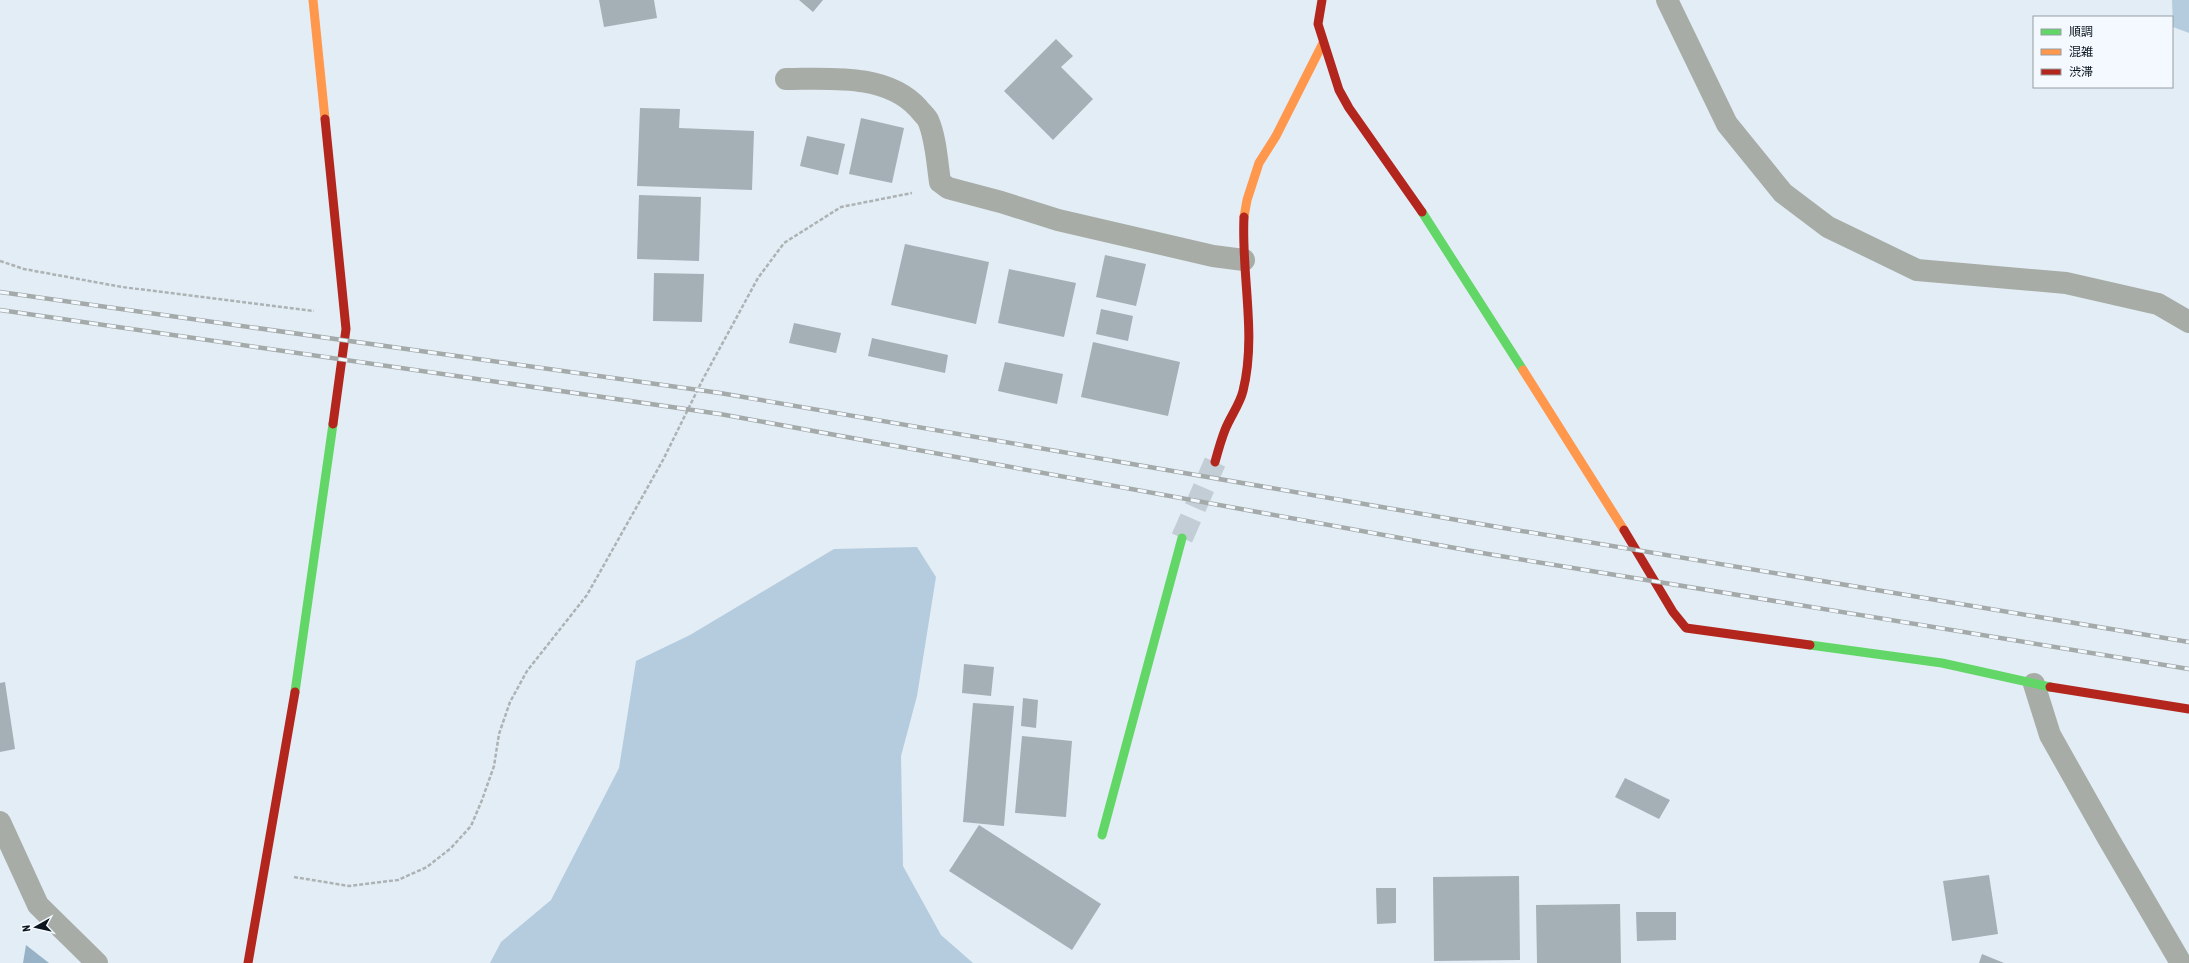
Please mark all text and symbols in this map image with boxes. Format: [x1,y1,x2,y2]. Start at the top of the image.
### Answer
legend [2033,16,2173,88]
text: 順調 [2069,25,2093,39]
text: 混雑 [2069,45,2093,59]
text: 渋滞 [2069,65,2093,79]
north arrow [16,907,56,947]
text: N [20,924,32,932]

